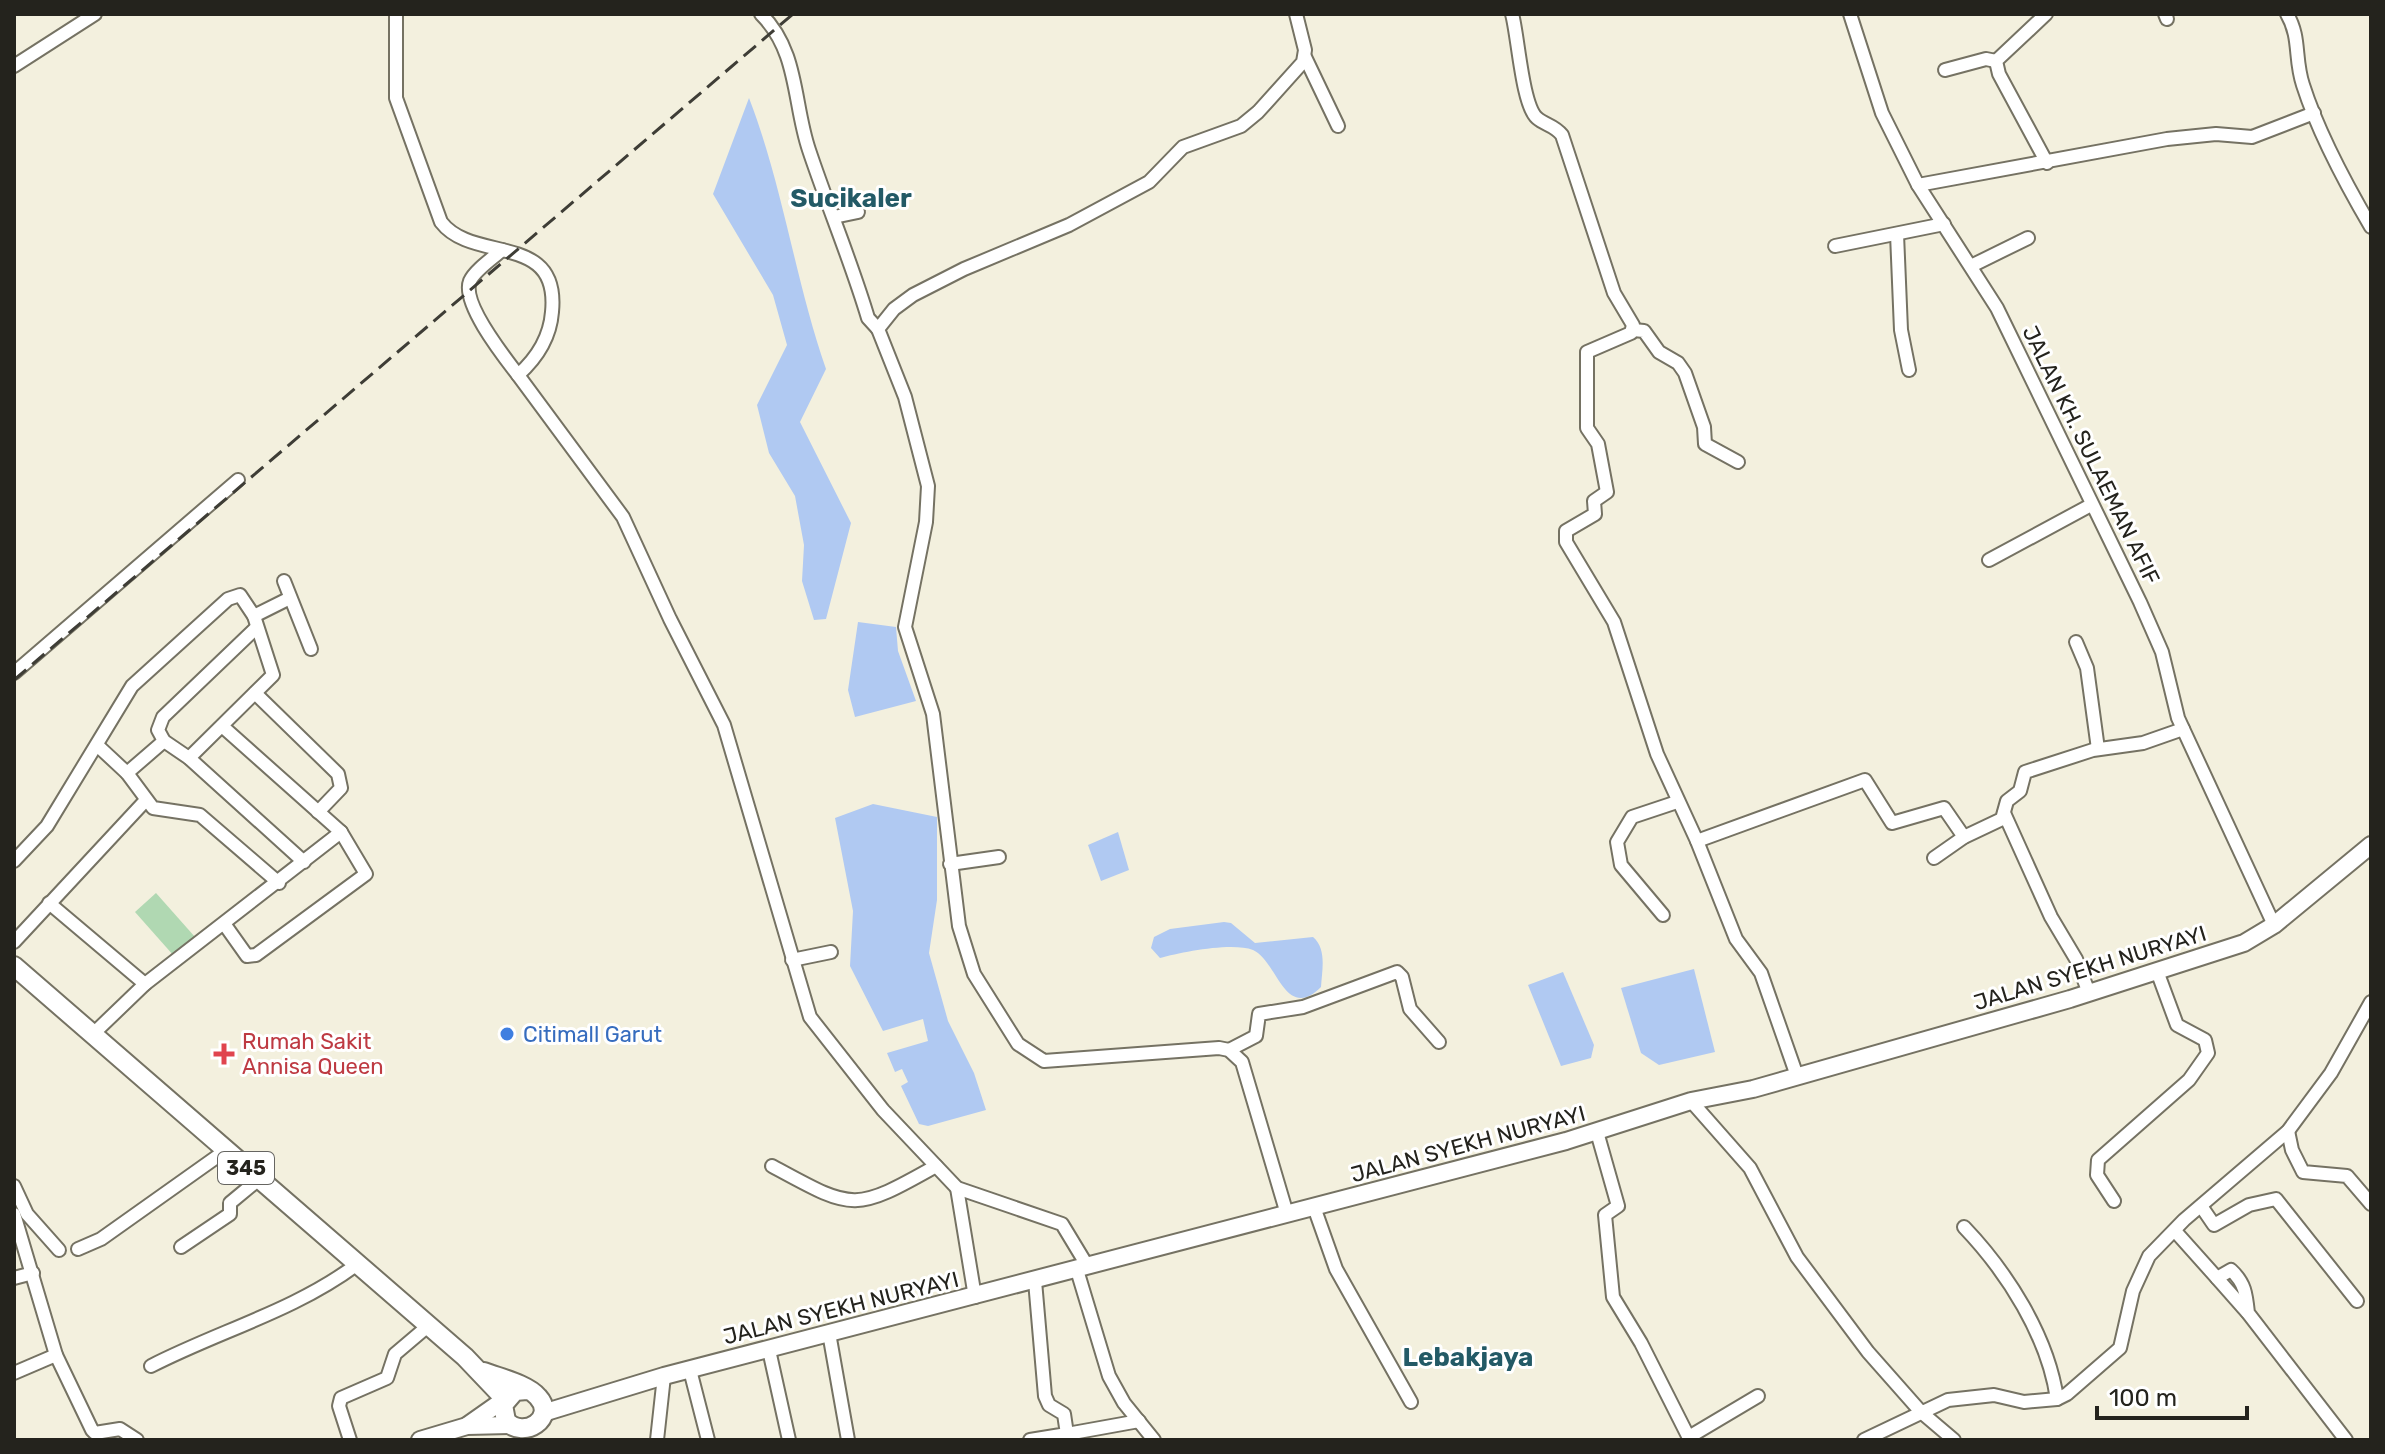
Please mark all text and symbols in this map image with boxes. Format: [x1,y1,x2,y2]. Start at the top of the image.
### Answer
district label: Sucikaler [790,183,912,214]
street label: JALAN KH. SULAEMAN AFIF [2017,321,2165,589]
street label: JALAN SYEKH NURYAYI [1970,920,2210,1016]
place label: Citimall Garut [523,1021,662,1048]
marker: Citimall Garut [498,1025,516,1043]
place label: Rumah Sakit Annisa Queen [242,1028,384,1080]
marker: Rumah Sakit Annisa Queen [213,1043,235,1065]
street label: JALAN SYEKH NURYAYI [1348,1100,1588,1188]
road number: 345 [218,1152,274,1184]
street label: JALAN SYEKH NURYAYI [720,1266,962,1350]
district label: Lebakjaya [1403,1342,1533,1373]
scale bar [2097,1370,2247,1420]
text: 100 m [2109,1384,2177,1412]

